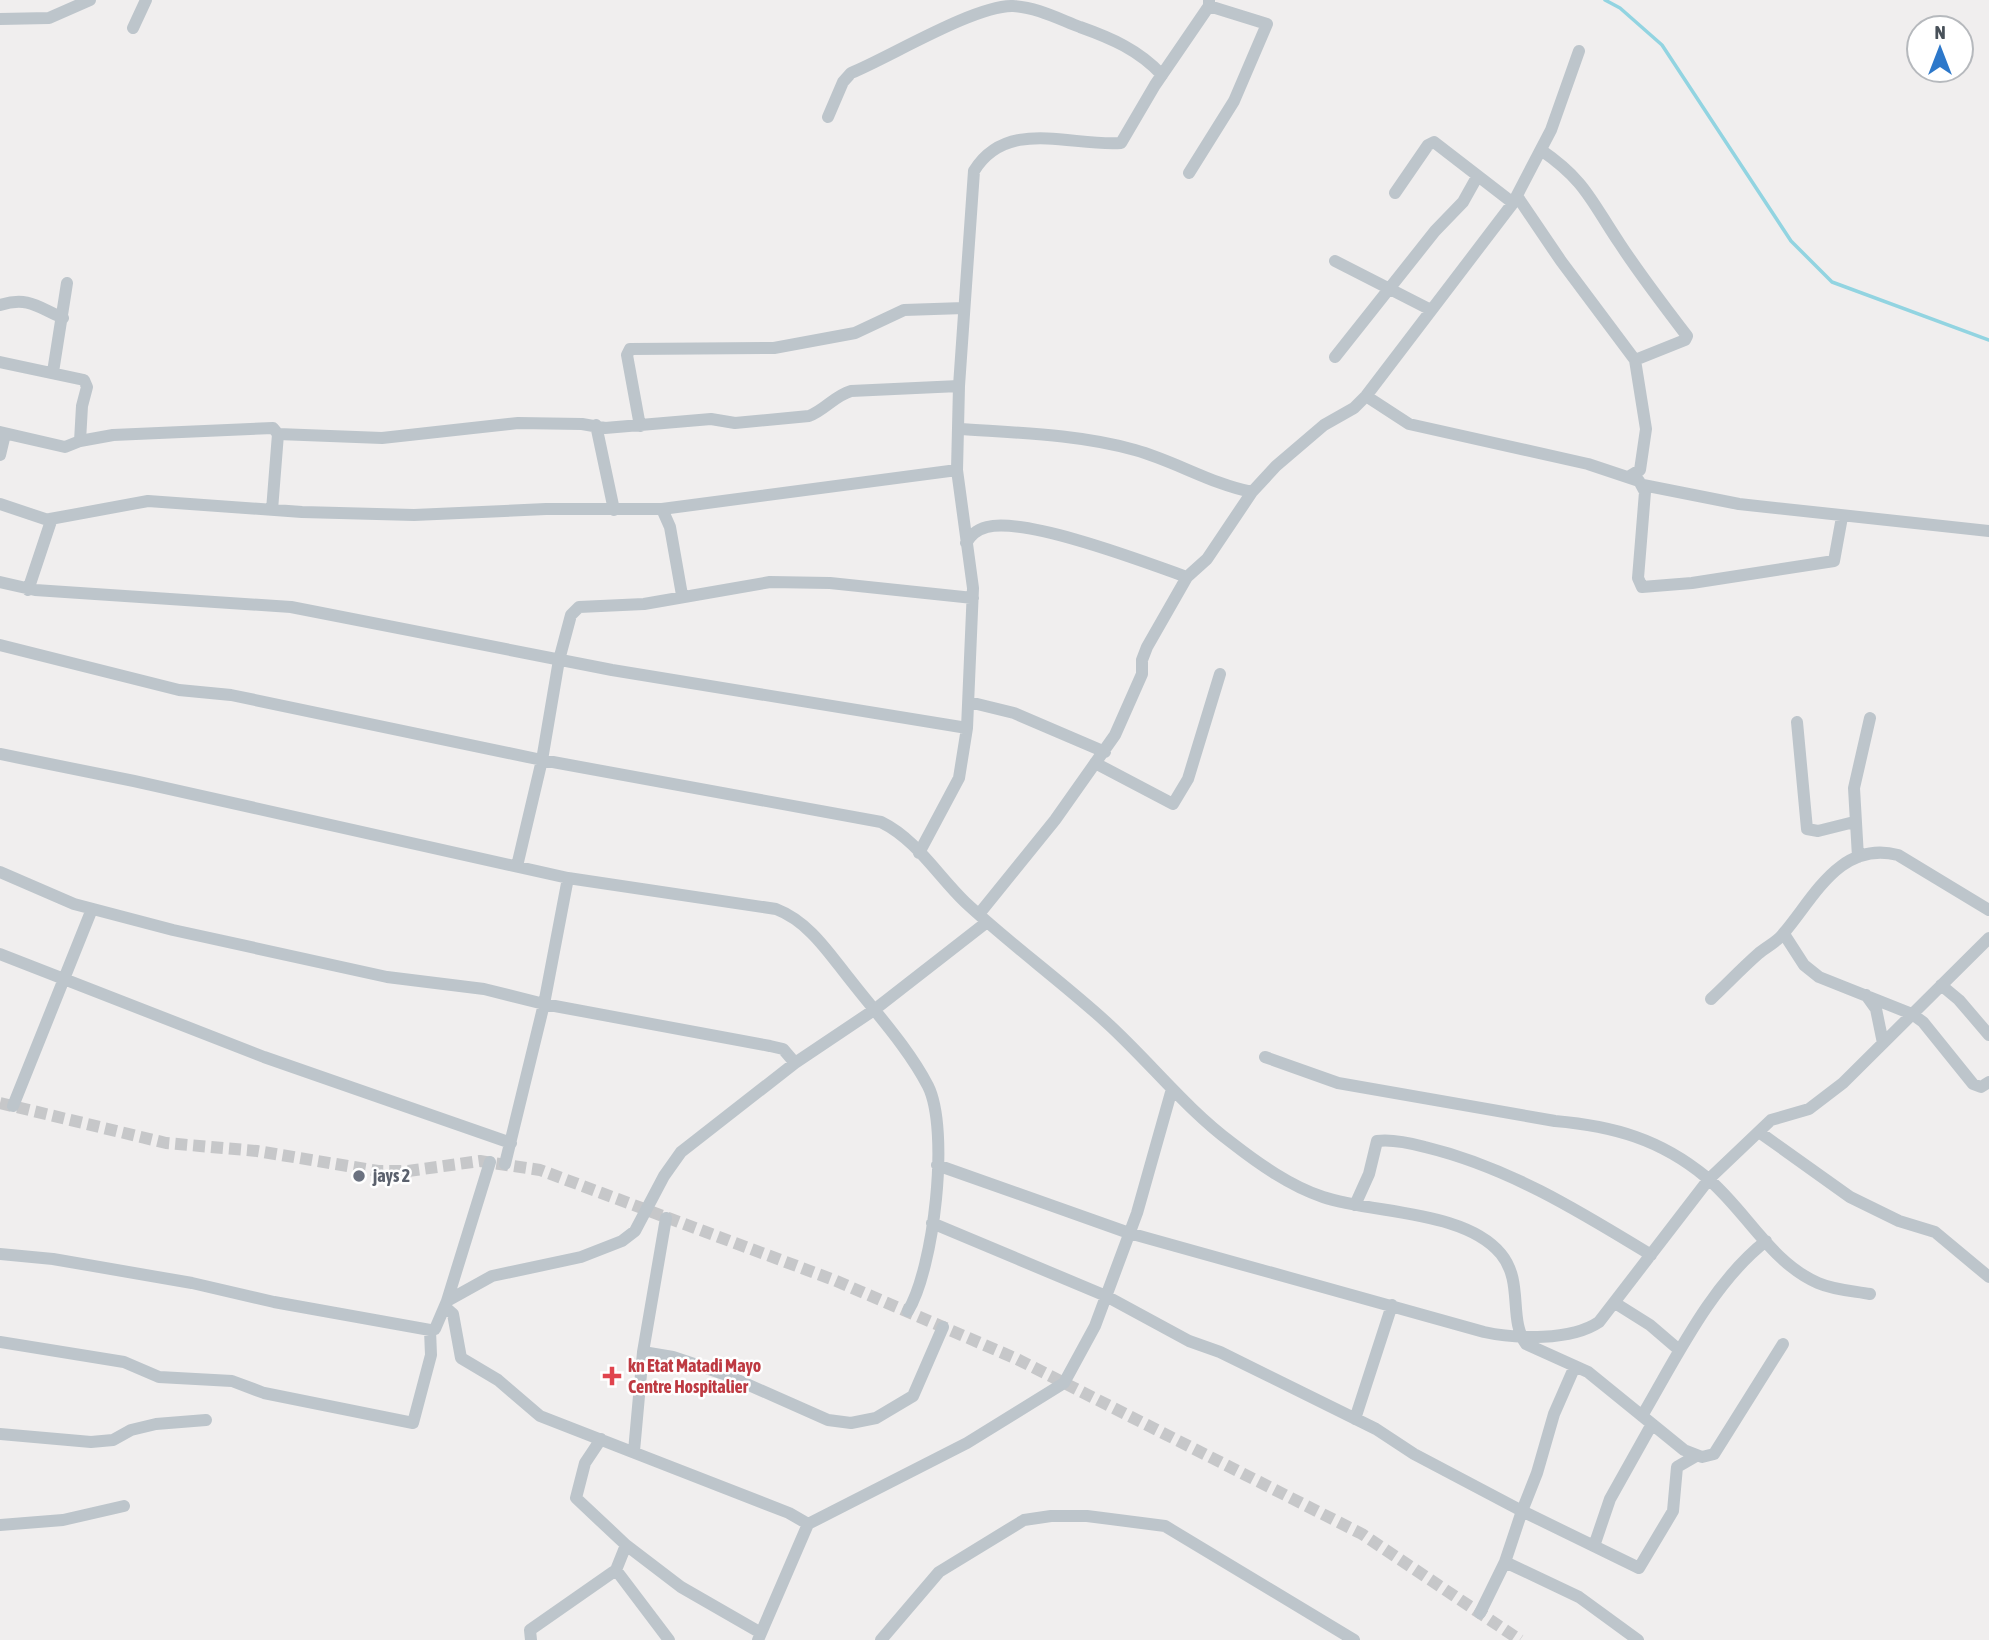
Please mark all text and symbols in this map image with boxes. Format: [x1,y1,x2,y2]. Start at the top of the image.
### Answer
north arrow [1905,14,1975,84]
text: N [1934,21,1946,43]
place label: jays 2 [372,1165,410,1186]
marker: jays 2 [351,1168,367,1184]
place label: kn Etat Matadi Mayo Centre Hospitalier [628,1355,761,1397]
marker: kn Etat Matadi Mayo Centre Hospitalier [602,1366,622,1386]

